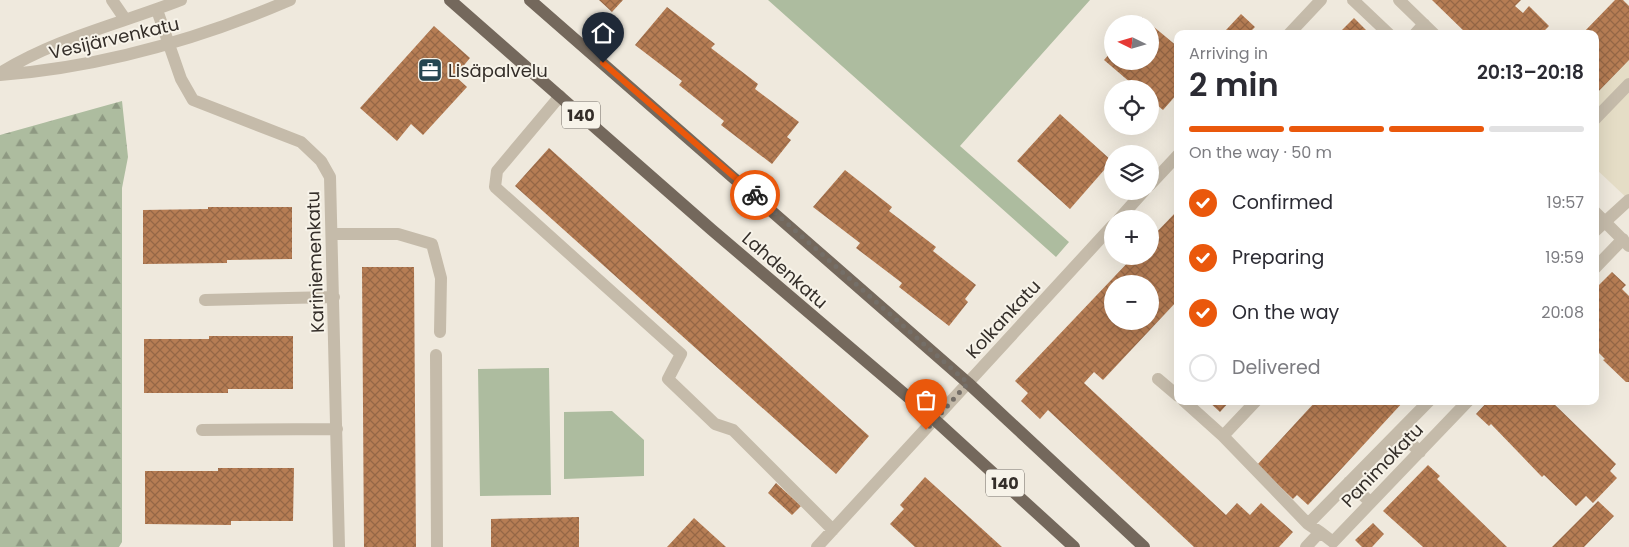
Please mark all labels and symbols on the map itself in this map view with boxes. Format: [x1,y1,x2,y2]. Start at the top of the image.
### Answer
street label: Vesijärvenkatu [46,11,182,65]
pin [582,12,624,63]
north arrow [1104,15,1159,70]
office icon: Lisäpalvelu [417,57,443,83]
place label: Lisäpalvelu [448,58,548,83]
road number: 140 [562,102,600,128]
courier [730,170,780,220]
street label: Kariniemenkatu [300,191,330,333]
street label: Lahdenkatu [737,226,833,314]
street label: Kolkankatu [960,274,1046,364]
pin [905,379,947,430]
street label: Panimokatu [1335,417,1429,513]
road number: 140 [986,469,1024,496]

